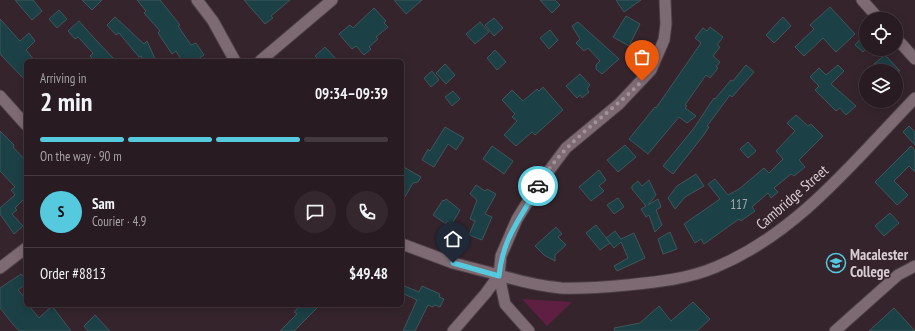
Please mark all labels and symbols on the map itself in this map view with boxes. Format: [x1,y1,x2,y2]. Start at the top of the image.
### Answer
pin [625,40,659,81]
street label: Cambridge Street [752,160,832,234]
courier [518,166,558,206]
house number: 117 [730,196,748,213]
pin [436,222,470,263]
place label: Macalester College [850,245,909,281]
school or university icon: Macalester College [825,252,847,274]

